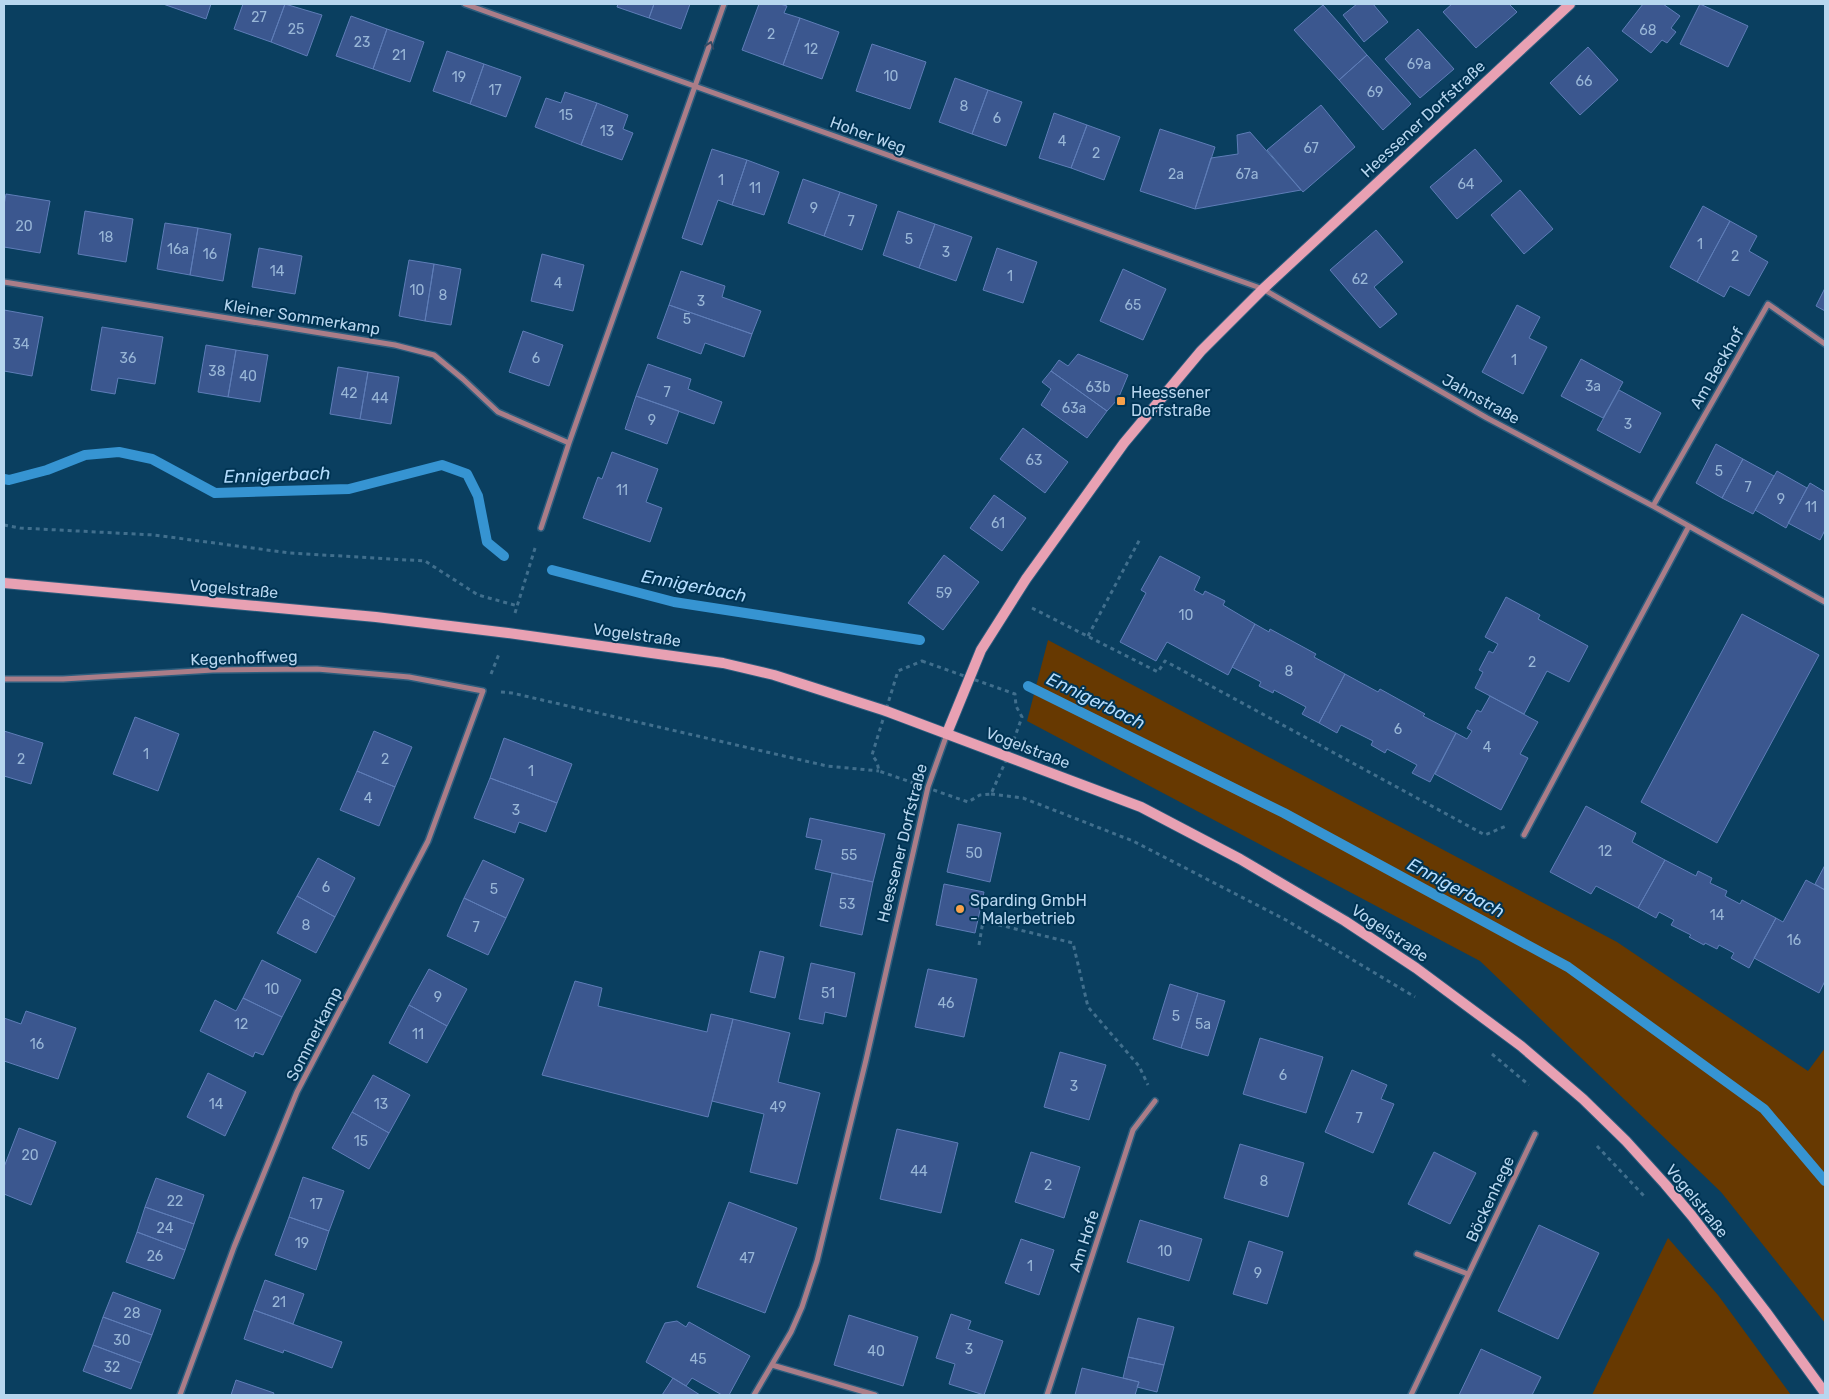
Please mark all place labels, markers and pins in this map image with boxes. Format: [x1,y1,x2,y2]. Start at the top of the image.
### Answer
place label: Heessener Dorfstraße [1131,383,1211,420]
marker: Heessener Dorfstraße [1115,395,1127,407]
place label: Sparding GmbH - Malerbetrieb [970,891,1087,928]
marker: Sparding GmbH - Malerbetrieb [954,903,966,915]

